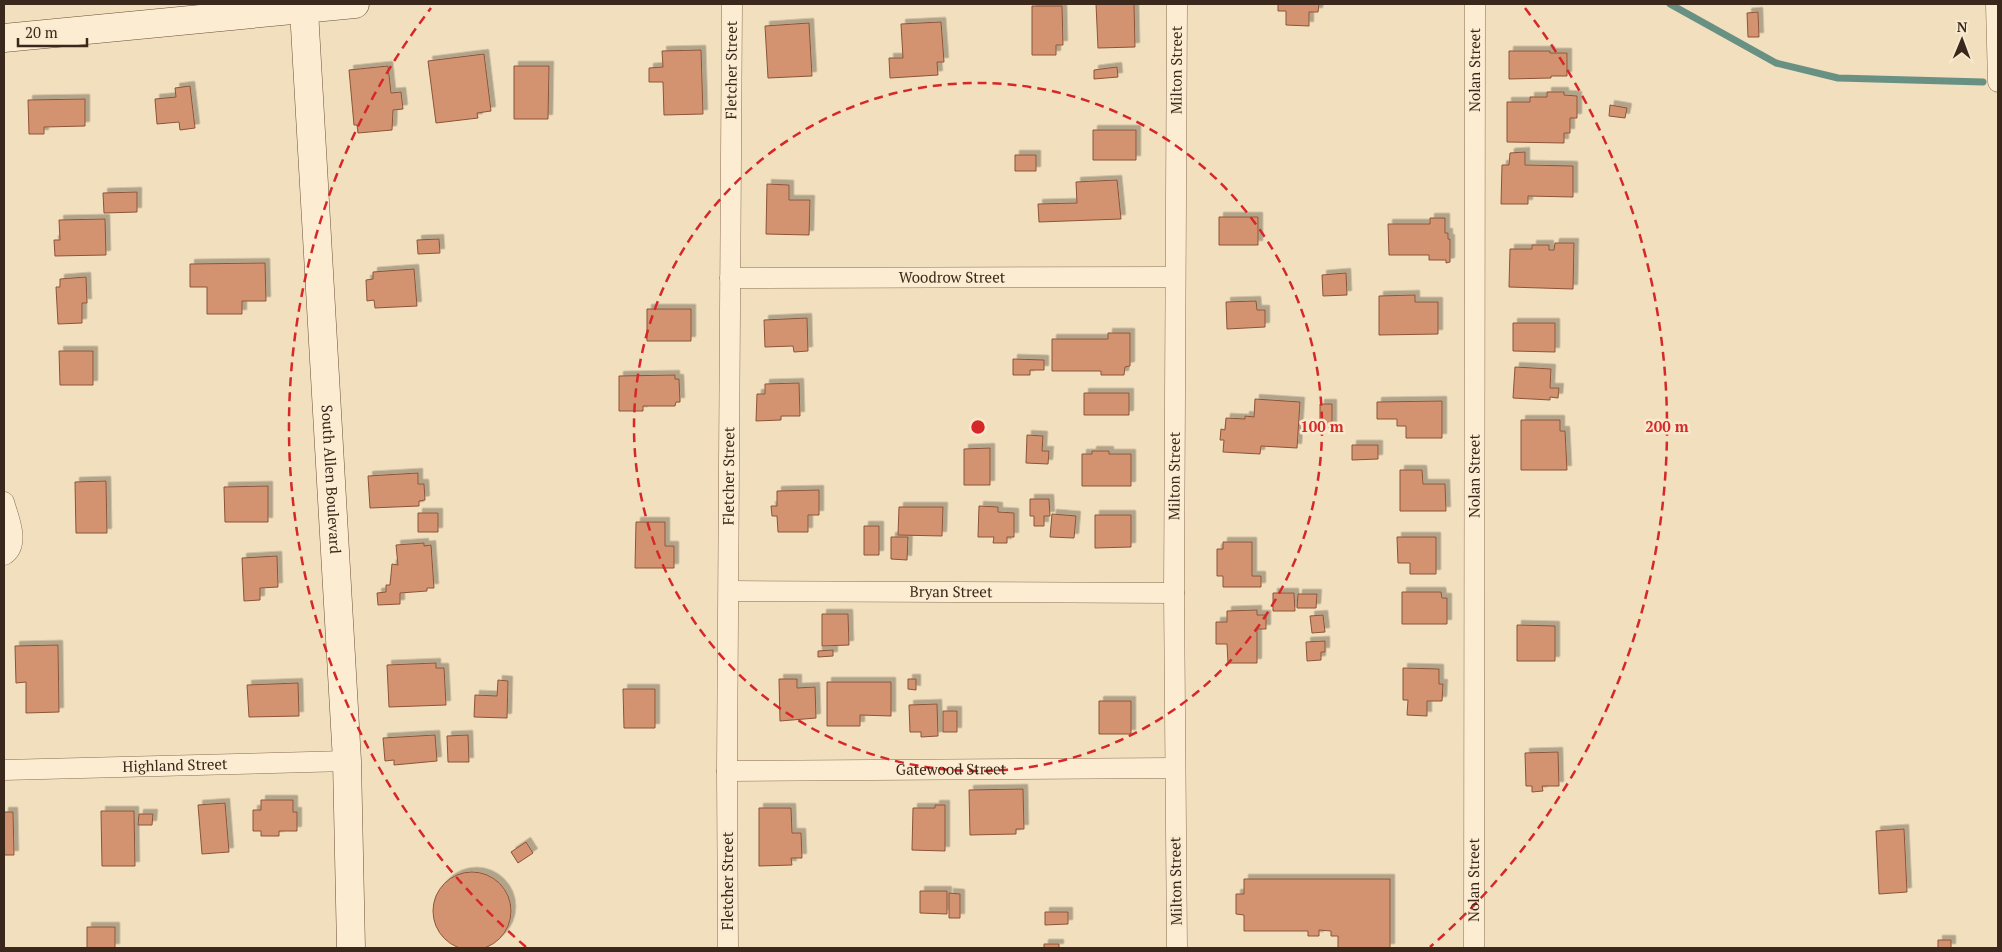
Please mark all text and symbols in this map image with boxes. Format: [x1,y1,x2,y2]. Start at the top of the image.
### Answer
scale bar [18,15,86,47]
north arrow [1937,15,1987,65]
text: N [1957,17,1968,36]
street label: Fletcher Street [720,20,741,119]
text: 20 m [25,22,58,42]
street label: Milton Street [1165,25,1186,114]
street label: Nolan Street [1464,28,1484,112]
street label: Woodrow Street [899,266,1006,287]
street label: South Allen Boulevard [318,404,346,554]
text: 100 m [1300,416,1344,436]
text: 200 m [1645,416,1689,436]
centre of rings [969,418,987,436]
street label: Fletcher Street [718,426,738,525]
street label: Milton Street [1163,431,1184,520]
street label: Nolan Street [1463,434,1484,518]
street label: Bryan Street [909,581,993,601]
street label: Highland Street [122,753,228,776]
street label: Gatewood Street [896,758,1007,779]
street label: Fletcher Street [717,831,737,930]
street label: Milton Street [1164,836,1186,925]
street label: Nolan Street [1463,838,1483,922]

